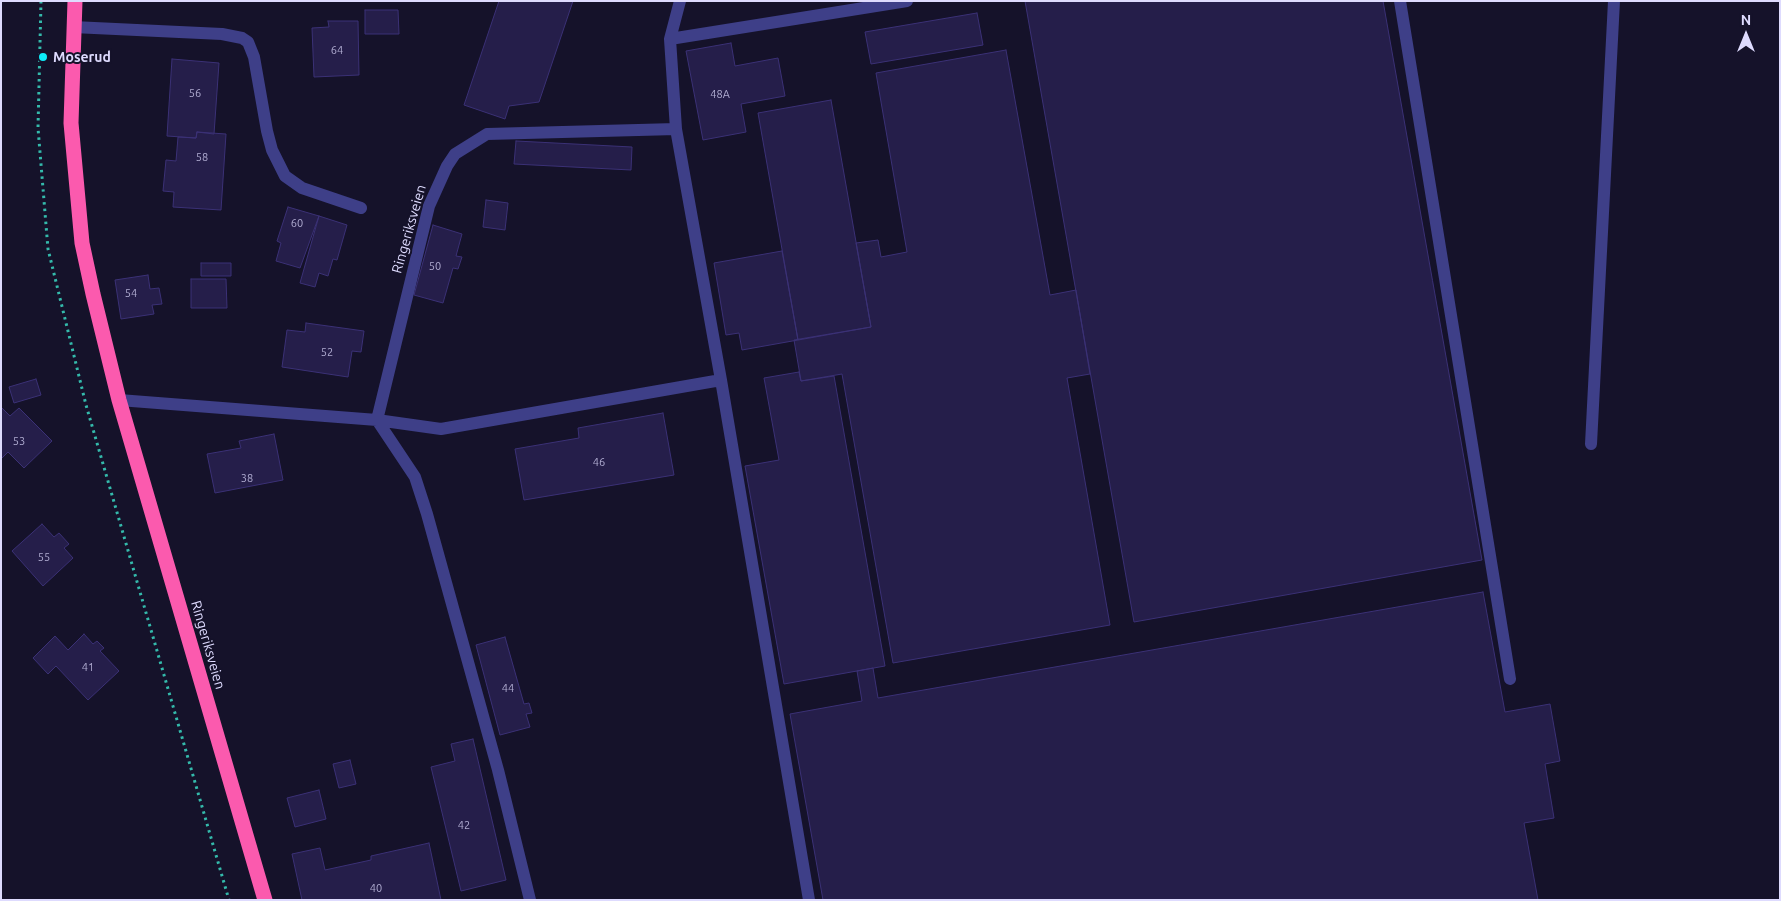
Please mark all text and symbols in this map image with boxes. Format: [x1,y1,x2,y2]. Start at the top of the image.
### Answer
north arrow [1721,10,1771,60]
text: N [1741,12,1751,28]
house number: 64 [331,43,343,57]
place label: Moserud [53,49,111,65]
marker: Moserud [37,51,49,63]
house number: 56 [189,86,201,100]
house number: 48A [710,87,730,101]
house number: 58 [196,150,208,164]
street label: Ringeriksveien [388,183,430,275]
house number: 60 [291,216,303,230]
house number: 50 [429,259,441,273]
house number: 54 [125,286,137,300]
house number: 52 [321,345,333,359]
house number: 53 [13,434,25,448]
house number: 46 [593,455,605,469]
house number: 38 [241,471,253,485]
house number: 55 [38,550,50,564]
street label: Ringeriksveien [187,599,229,691]
house number: 41 [82,660,94,674]
house number: 44 [502,681,514,695]
house number: 42 [458,818,470,832]
house number: 40 [370,881,382,895]

